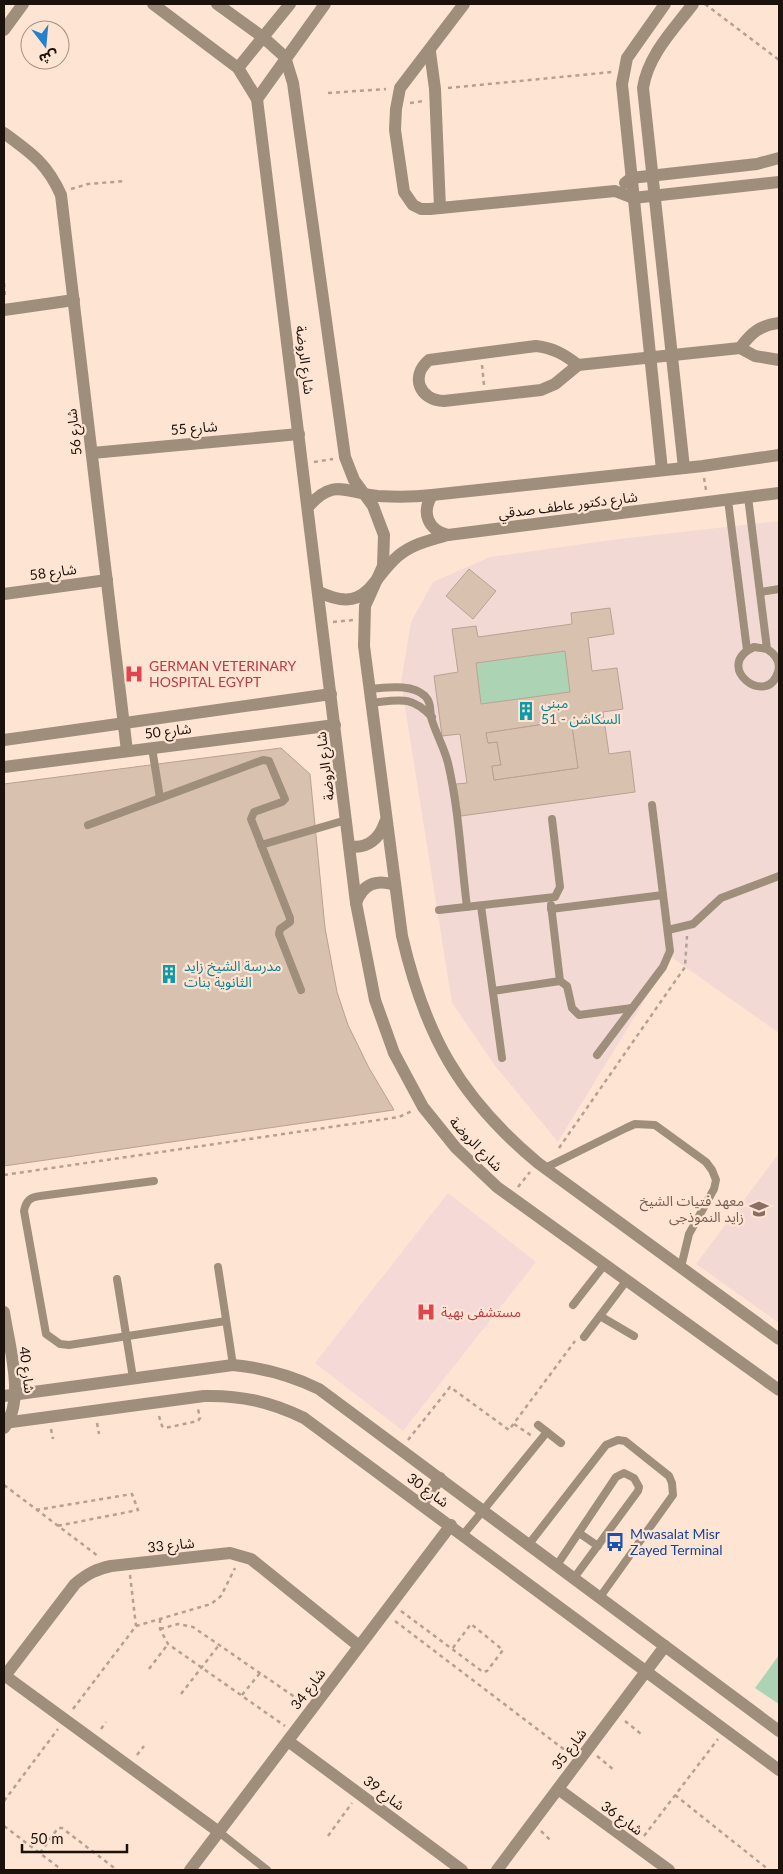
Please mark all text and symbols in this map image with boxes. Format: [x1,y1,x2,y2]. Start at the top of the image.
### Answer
north arrow [20,20,70,70]
text: ش [37,47,60,69]
street label: شارع الروضة [290,325,318,396]
street label: شارع 56 [62,407,88,456]
street label: شارع 55 [170,417,218,441]
street label: شارع دكتور عاطف صدقي [497,488,639,525]
street label: شارع 58 [28,560,78,586]
place label: GERMAN VETERINARY HOSPITAL EGYPT [149,657,296,690]
hospital icon: GERMAN VETERINARY HOSPITAL EGYPT [123,663,145,685]
place label: مبنى السكاشن - 51 [541,694,621,728]
building icon: مبنى السكاشن - 51 [515,700,537,722]
street label: شارع 50 [144,719,193,745]
street label: شارع الروضة [312,730,340,801]
place label: مدرسة الشيخ زايد الثانوية بنات [184,957,281,991]
building icon: مدرسة الشيخ زايد الثانوية بنات [158,963,180,985]
street label: شارع الروضة [444,1113,506,1177]
place label: معهد فتيات الشيخ زايد النموذجى [640,1192,744,1226]
school or university icon: معهد فتيات الشيخ زايد النموذجى [748,1198,770,1220]
hospital icon: مستشفى بهية [415,1301,437,1323]
place label: مستشفى بهية [441,1303,521,1321]
street label: شارع 40 [13,1346,39,1395]
street label: شارع 30 [402,1469,452,1513]
place label: Mwasalat Misr Zayed Terminal [630,1525,723,1558]
bus stop icon: Mwasalat Misr Zayed Terminal [604,1531,626,1553]
street label: شارع 33 [147,1534,196,1558]
street label: شارع 34 [287,1665,331,1714]
street label: شارع 35 [548,1725,592,1774]
street label: شارع 39 [359,1772,408,1816]
street label: شارع 36 [596,1797,646,1841]
scale bar [22,1822,128,1854]
text: 50 m [30,1829,64,1847]

